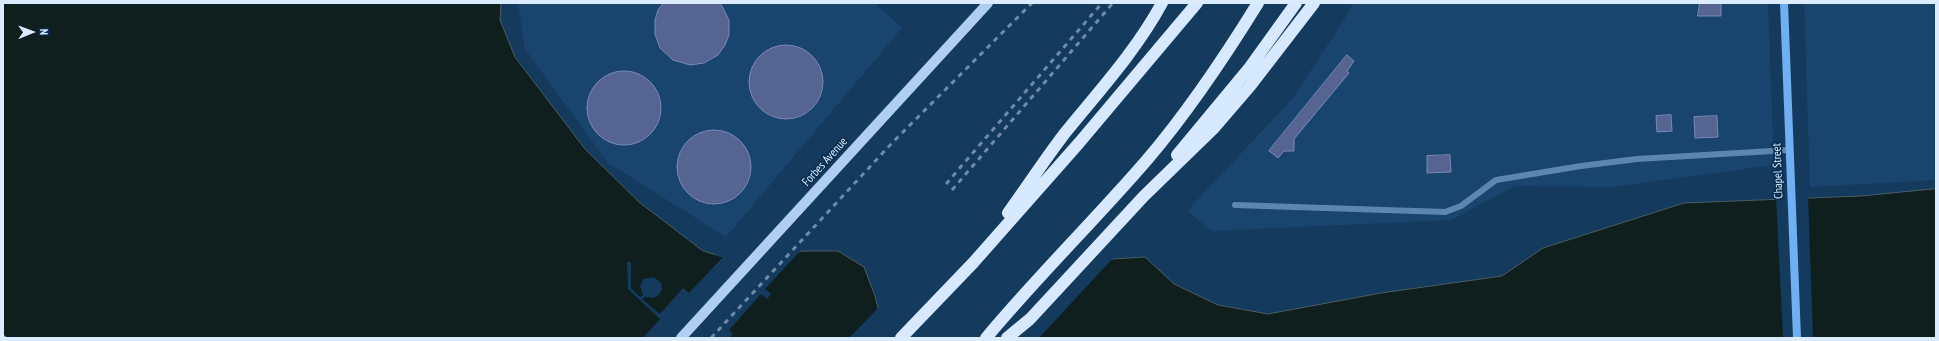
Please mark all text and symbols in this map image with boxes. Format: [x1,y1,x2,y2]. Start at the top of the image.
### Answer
north arrow [12,12,52,52]
text: N [37,29,51,35]
street label: Forbes Avenue [799,135,851,189]
street label: Chapel Street [1770,143,1786,199]

